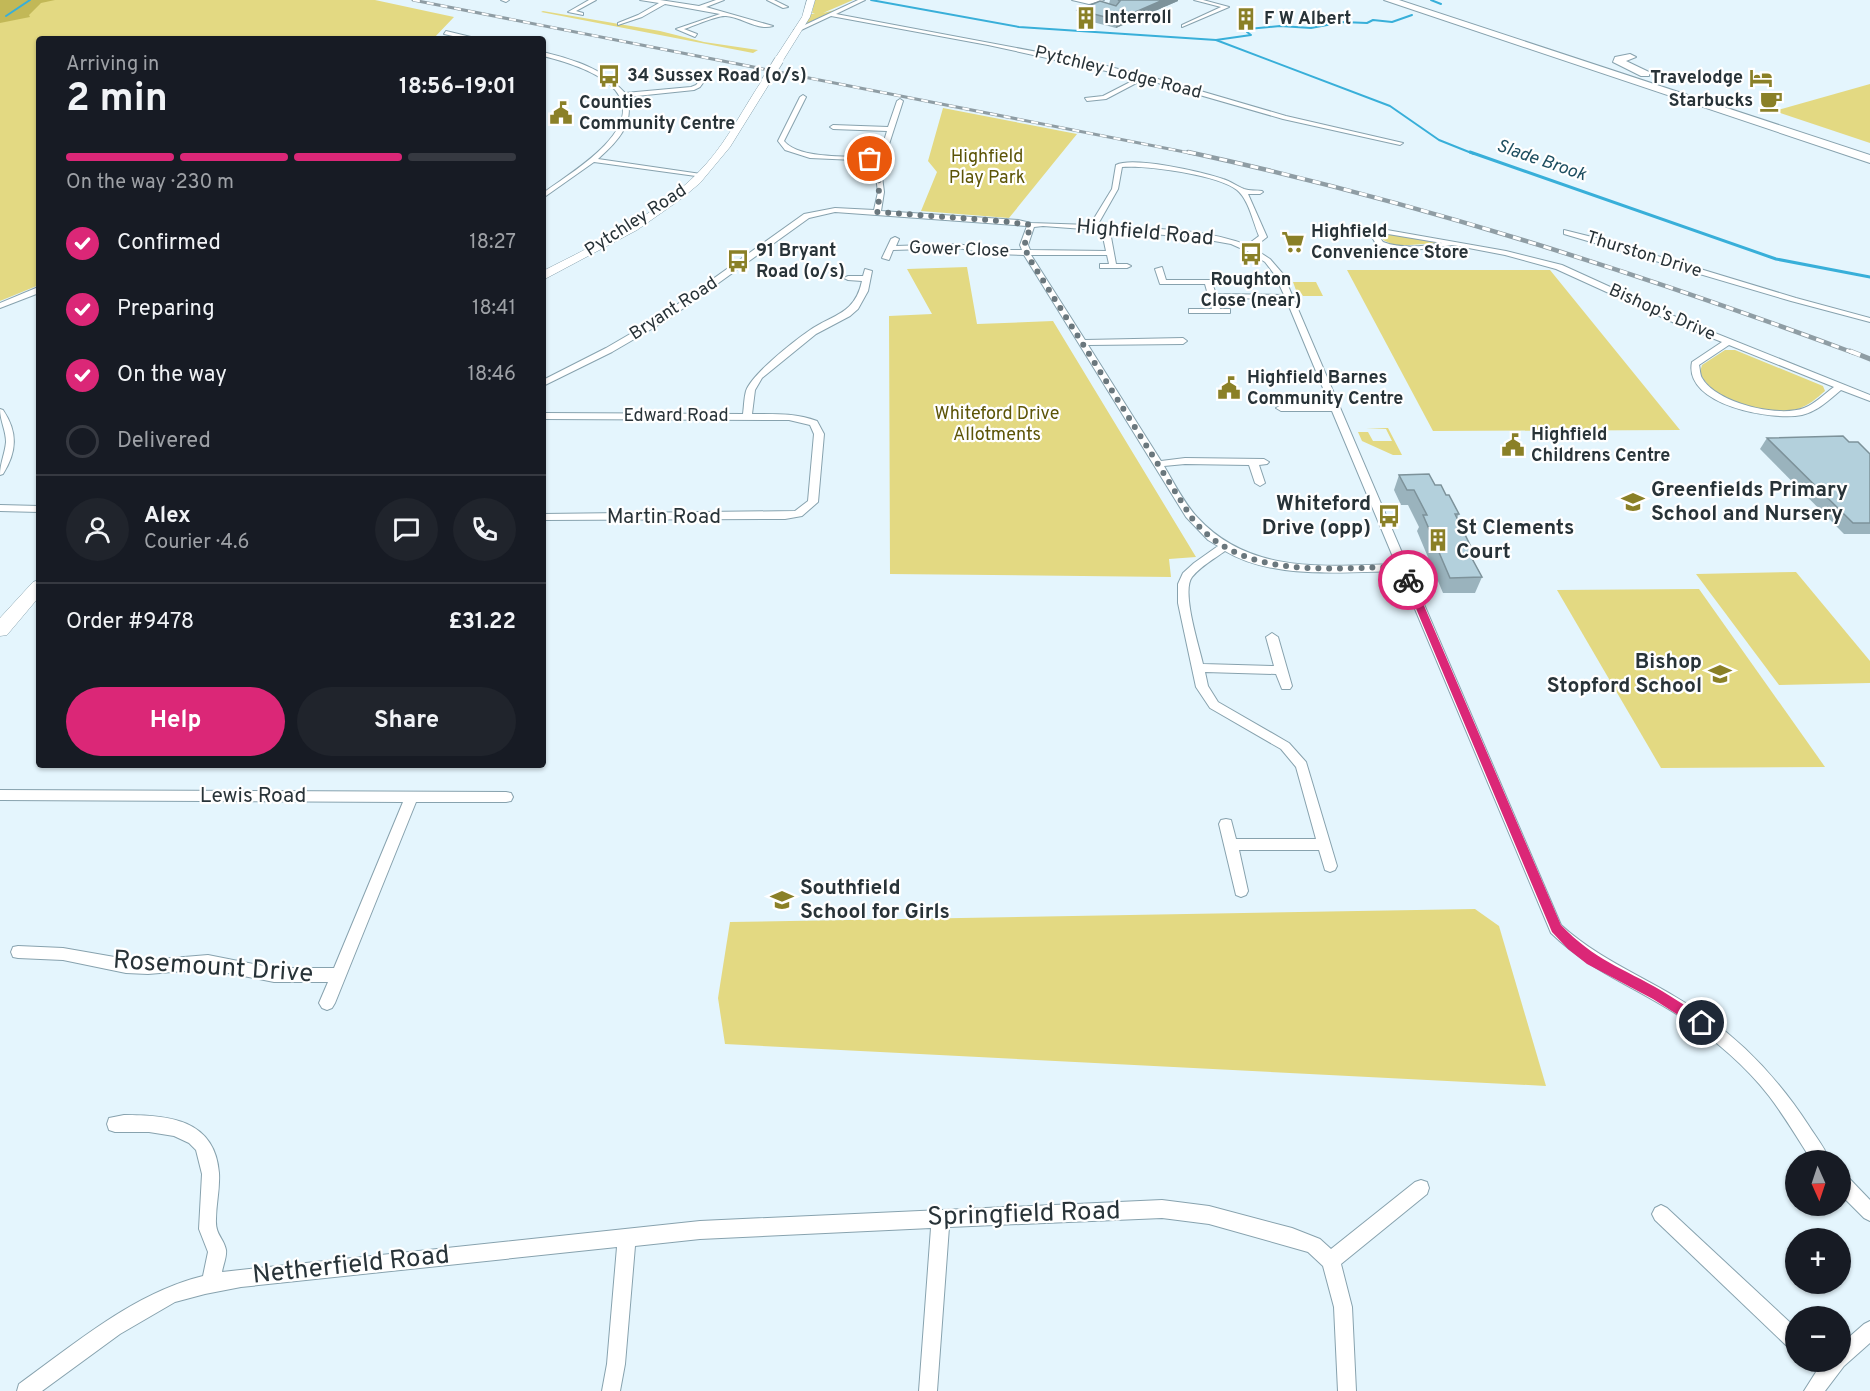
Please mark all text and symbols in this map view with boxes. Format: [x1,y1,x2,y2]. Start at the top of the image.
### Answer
building icon: Interroll [1073,5,1099,31]
building icon: F W Albert [1233,6,1259,32]
place label: Interroll [1104,7,1172,30]
place label: F W Albert [1264,8,1351,31]
street label: Pytchley Lodge Road [1032,41,1204,105]
text: Arriving in [66,52,159,78]
bus stop icon: 34 Sussex Road (o/s) [596,63,622,89]
place label: 34 Sussex Road (o/s) [627,65,807,88]
hotel icon: Travelodge [1748,65,1774,91]
place label: Travelodge [1650,67,1743,90]
text: 18:56–19:01 [399,74,516,101]
text: 2 min [66,76,168,125]
cafe icon: Starbucks [1758,88,1784,114]
place label: Starbucks [1669,90,1753,113]
place label: Counties Community Centre [579,92,735,136]
public building icon: Counties Community Centre [548,100,574,126]
pin [844,133,895,184]
water label: Slade Brook [1493,135,1590,187]
icon: bag [853,142,886,175]
park label: Highfield Play Park [949,146,1025,190]
text: On the way · 230 m [66,170,234,196]
street label: Pytchley Road [581,180,691,262]
street label: Highfield Road [1075,214,1215,252]
place label: Highfield Convenience Store [1311,221,1469,265]
icon: check [66,227,99,260]
street label: Thurston Drive [1583,227,1705,283]
supermarket icon: Highfield Convenience Store [1280,229,1306,255]
text: Confirmed [117,230,221,257]
text: 18:27 [469,230,516,256]
street label: Gower Close [909,237,1009,263]
place label: 91 Bryant Road (o/s) [756,240,845,284]
bus stop icon: Roughton Close (near) [1238,241,1264,267]
bus stop icon: 91 Bryant Road (o/s) [725,248,751,274]
place label: Roughton Close (near) [1200,269,1302,313]
street label: Bryant Road [626,272,722,346]
street label: Bishop's Drive [1605,279,1719,347]
icon: check [66,293,99,326]
text: Preparing [117,296,215,323]
text: 18:41 [472,296,516,322]
icon: check [66,359,99,392]
text: On the way [117,362,227,389]
text: 18:46 [467,362,516,388]
place label: Highfield Barnes Community Centre [1247,367,1403,411]
public building icon: Highfield Barnes Community Centre [1216,375,1242,401]
park label: Whiteford Drive Allotments [935,403,1059,447]
street label: Edward Road [623,405,729,428]
place label: Highfield Childrens Centre [1531,424,1670,468]
text: Delivered [117,428,211,455]
public building icon: Highfield Childrens Centre [1500,432,1526,458]
place label: Greenfields Primary School and Nursery [1651,477,1848,528]
school or university icon: Greenfields Primary School and Nursery [1620,489,1646,515]
place label: Whiteford Drive (opp) [1262,491,1371,542]
button: person [66,498,129,561]
button: chat [375,498,438,561]
button: phone [453,498,516,561]
text: Alex [144,503,191,530]
bus stop icon: Whiteford Drive (opp) [1376,503,1402,529]
street label: Martin Road [607,504,721,531]
place label: St Clements Court [1456,515,1574,566]
building icon: St Clements Court [1425,527,1451,553]
text: Courier · 4.6 [144,530,249,556]
courier [1378,550,1438,610]
icon: bike [1392,564,1425,597]
text: Order #9478 [66,609,194,636]
text: £31.22 [448,609,516,636]
place label: Bishop Stopford School [1547,649,1702,700]
school or university icon: Bishop Stopford School [1707,661,1733,687]
button: Help [66,687,285,756]
button: Share [297,687,516,756]
street label: Lewis Road [200,783,306,810]
place label: Southfield School for Girls [800,875,950,926]
school or university icon: Southfield School for Girls [769,887,795,913]
street label: Rosemount Drive [112,945,314,991]
pin [1676,997,1727,1048]
icon: home [1685,1006,1718,1039]
north arrow [1785,1150,1851,1216]
map controls [1785,1150,1851,1372]
street label: Springfield Road [927,1195,1121,1235]
button: + [1785,1228,1851,1294]
street label: Netherfield Road [251,1239,451,1293]
button: − [1785,1306,1851,1372]

